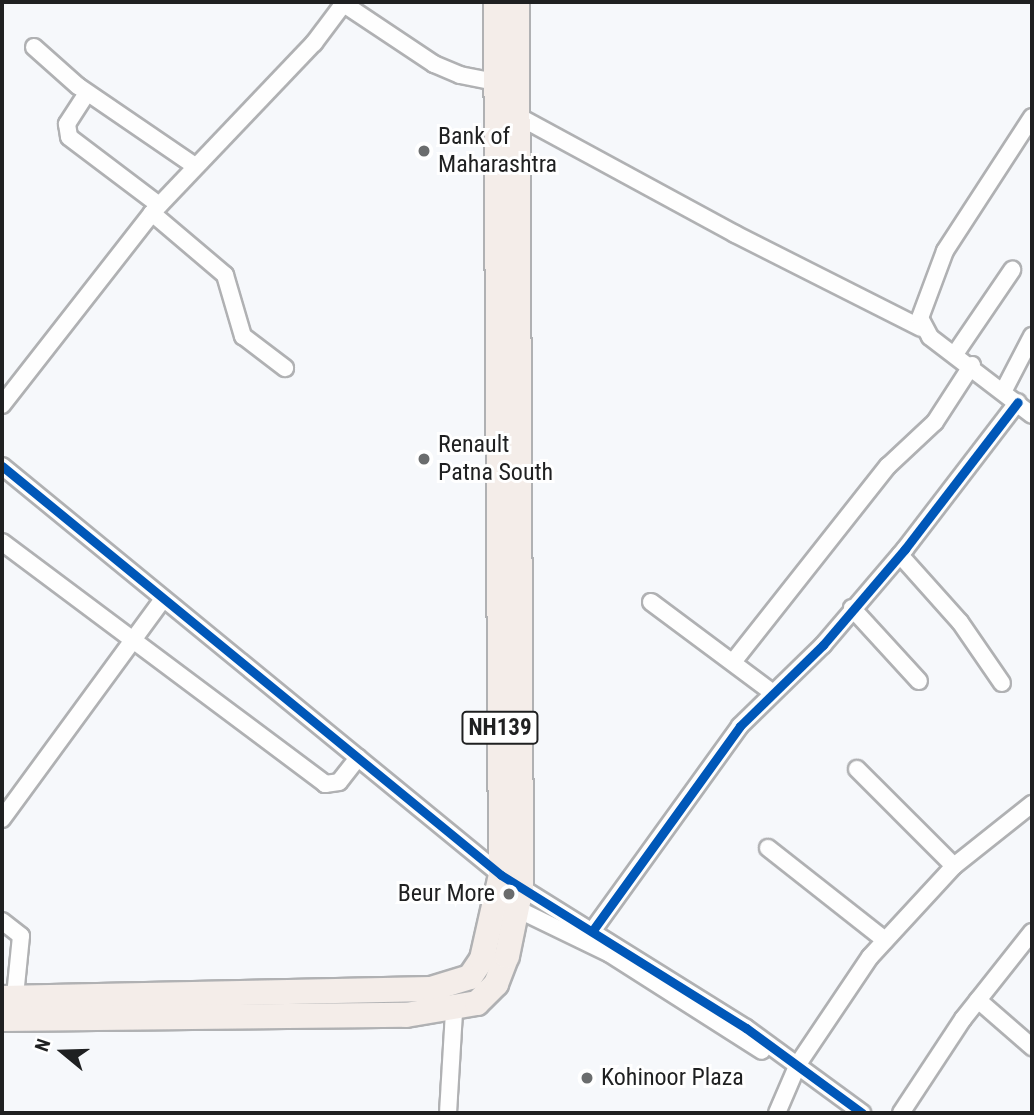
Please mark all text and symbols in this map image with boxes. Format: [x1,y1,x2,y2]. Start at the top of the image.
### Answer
place label: Bank of Maharashtra [438,123,557,179]
marker: Bank of Maharashtra [416,143,432,159]
place label: Renault Patna South [438,431,553,487]
marker: Renault Patna South [416,451,432,467]
road number: NH139 [460,708,540,748]
place label: Beur More [398,880,495,908]
marker: Beur More [501,886,517,902]
north arrow [28,1017,98,1087]
text: N [30,1036,55,1054]
place label: Kohinoor Plaza [601,1064,744,1092]
marker: Kohinoor Plaza [579,1070,595,1086]

